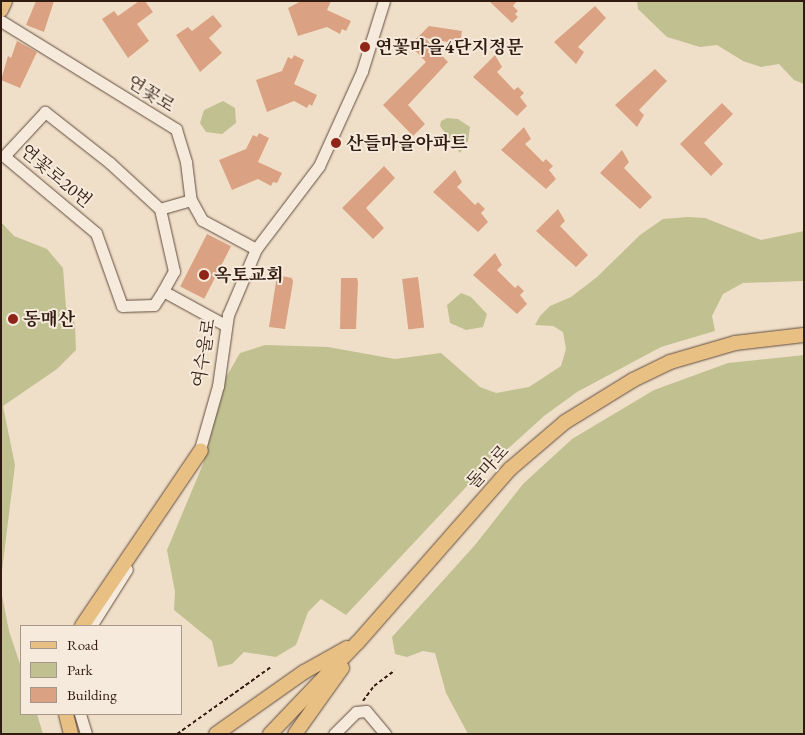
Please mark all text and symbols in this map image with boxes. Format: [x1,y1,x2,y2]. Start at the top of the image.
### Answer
place label: 연꽃마을4단지정문 [375,36,524,58]
marker: 연꽃마을4단지정문 [359,41,371,53]
street label: 연꽃로 [123,71,179,117]
place label: 산들마을아파트 [346,132,468,154]
marker: 산들마을아파트 [330,137,342,149]
street label: 연꽃로20번 [16,140,96,212]
place label: 옥토교회 [214,264,284,286]
marker: 옥토교회 [198,269,210,281]
place label: 동매산 [23,308,75,330]
marker: 동매산 [7,313,19,325]
street label: 여수울로 [188,317,220,389]
street label: 돌마로 [462,441,514,493]
legend [20,625,182,715]
text: Road [67,635,98,654]
text: Park [67,660,93,679]
text: Building [67,685,117,704]

